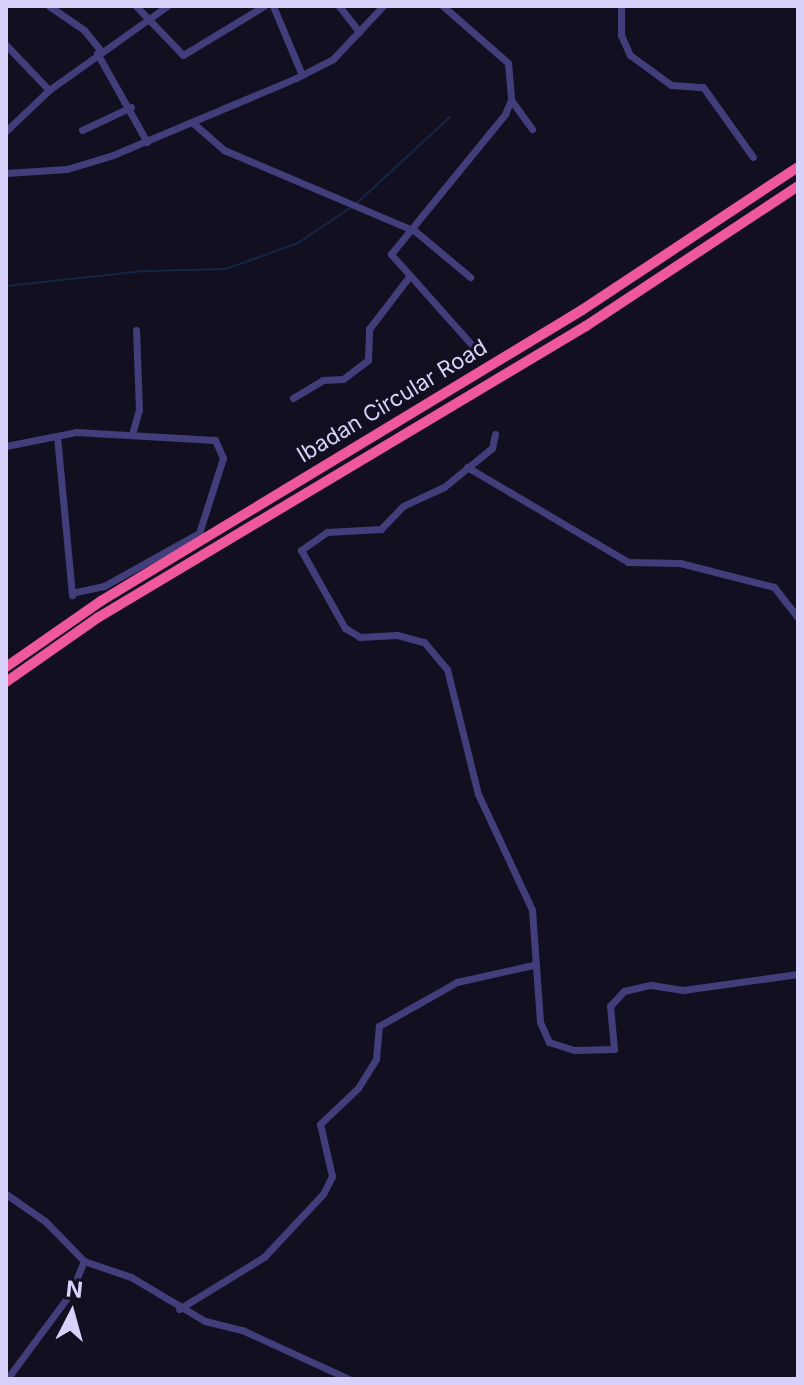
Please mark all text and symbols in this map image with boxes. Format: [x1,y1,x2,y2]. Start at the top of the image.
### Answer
street label: Ibadan Circular Road [292,334,492,468]
north arrow [32,1273,112,1353]
text: N [65,1275,84,1303]

